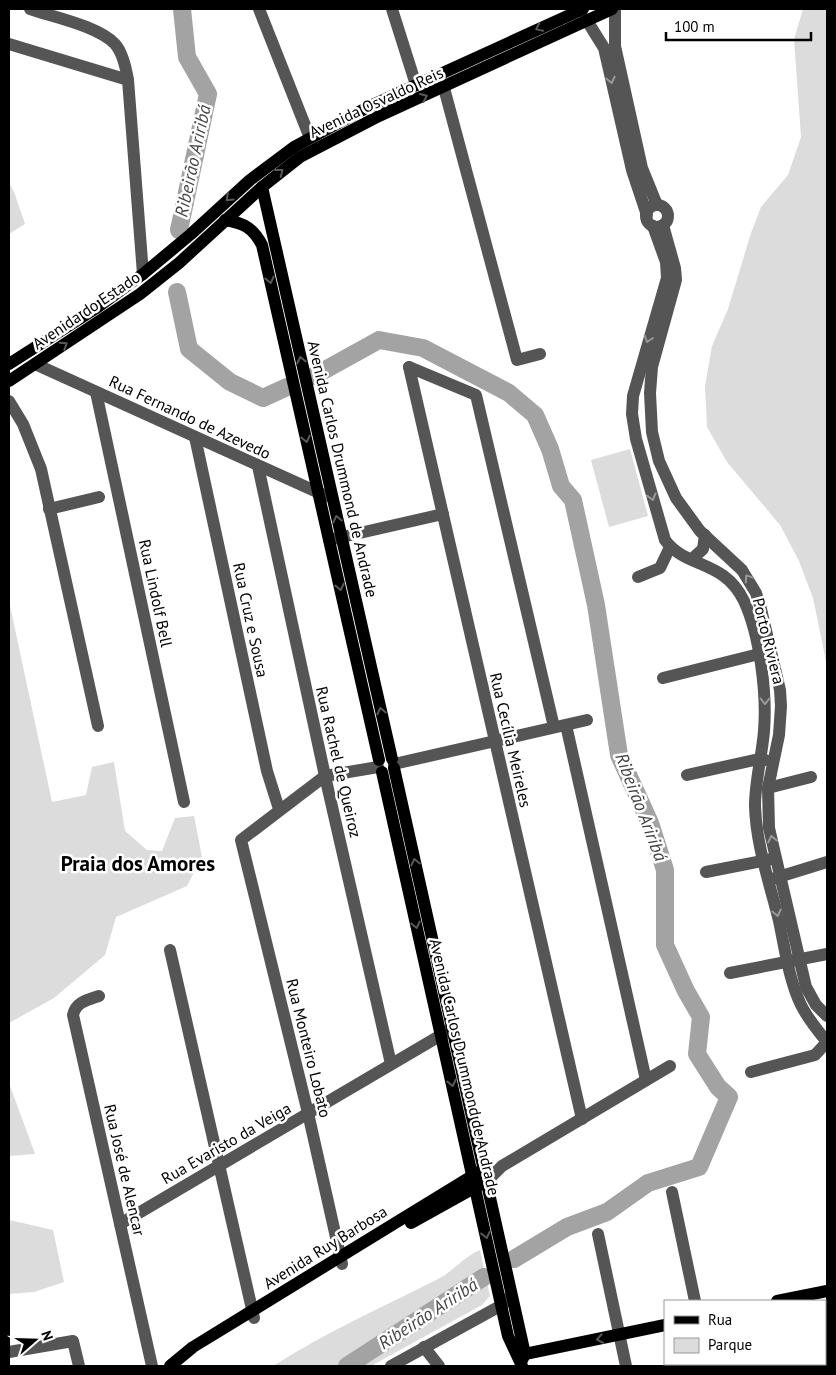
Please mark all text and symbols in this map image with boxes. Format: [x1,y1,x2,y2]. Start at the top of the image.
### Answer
scale bar [666,10,811,42]
text: 100 m [674,17,715,36]
one-way arrow [535,22,544,32]
street label: Avenida Osvaldo Reis [306,62,446,142]
one-way arrow [605,75,616,84]
one-way arrow [419,92,428,103]
water label: Ribeirão Ariribá [169,103,216,219]
one-way arrow [274,170,283,178]
one-way arrow [226,192,235,201]
street label: Avenida do Estado [28,267,144,353]
one-way arrow [264,276,275,285]
one-way arrow [644,335,654,343]
street label: Avenida Carlos Drummond de Andrade [304,339,382,599]
one-way arrow [58,342,68,351]
one-way arrow [296,356,307,365]
street label: Rua Fernando de Azevedo [106,371,274,463]
one-way arrow [300,434,311,443]
one-way arrow [646,493,657,502]
one-way arrow [332,514,343,523]
street label: Rua Lindolf Bell [135,537,177,649]
street label: Rua Cruz e Sousa [229,561,273,679]
one-way arrow [745,575,754,584]
one-way arrow [334,583,345,592]
street label: Porto Riviera [749,596,789,686]
street label: Rua Cecília Meireles [486,671,536,810]
street label: Rua Rachel de Queiroz [312,685,366,839]
one-way arrow [760,698,770,705]
one-way arrow [376,707,387,716]
water label: Ribeirão Ariribá [610,749,673,864]
one-way arrow [767,835,777,844]
district label: Praia dos Amores [61,850,215,877]
one-way arrow [410,857,421,866]
one-way arrow [771,908,782,917]
one-way arrow [410,920,421,929]
street label: Avenida Carlos Drummond de Andrade [426,937,504,1197]
street label: Rua Monteiro Lobato [282,976,336,1120]
one-way arrow [446,1079,457,1088]
street label: Rua Evaristo da Veiga [158,1098,294,1188]
street label: Rua José de Alencar [100,1102,150,1238]
street label: Avenida Ruy Barbosa [259,1201,391,1293]
one-way arrow [481,1230,491,1239]
water label: Ribeirão Ariribá [374,1273,482,1354]
legend [664,1300,826,1365]
text: Rua [708,1310,732,1329]
north arrow [10,1315,60,1365]
text: N [37,1328,57,1343]
one-way arrow [595,1333,604,1344]
text: Parque [708,1335,752,1354]

